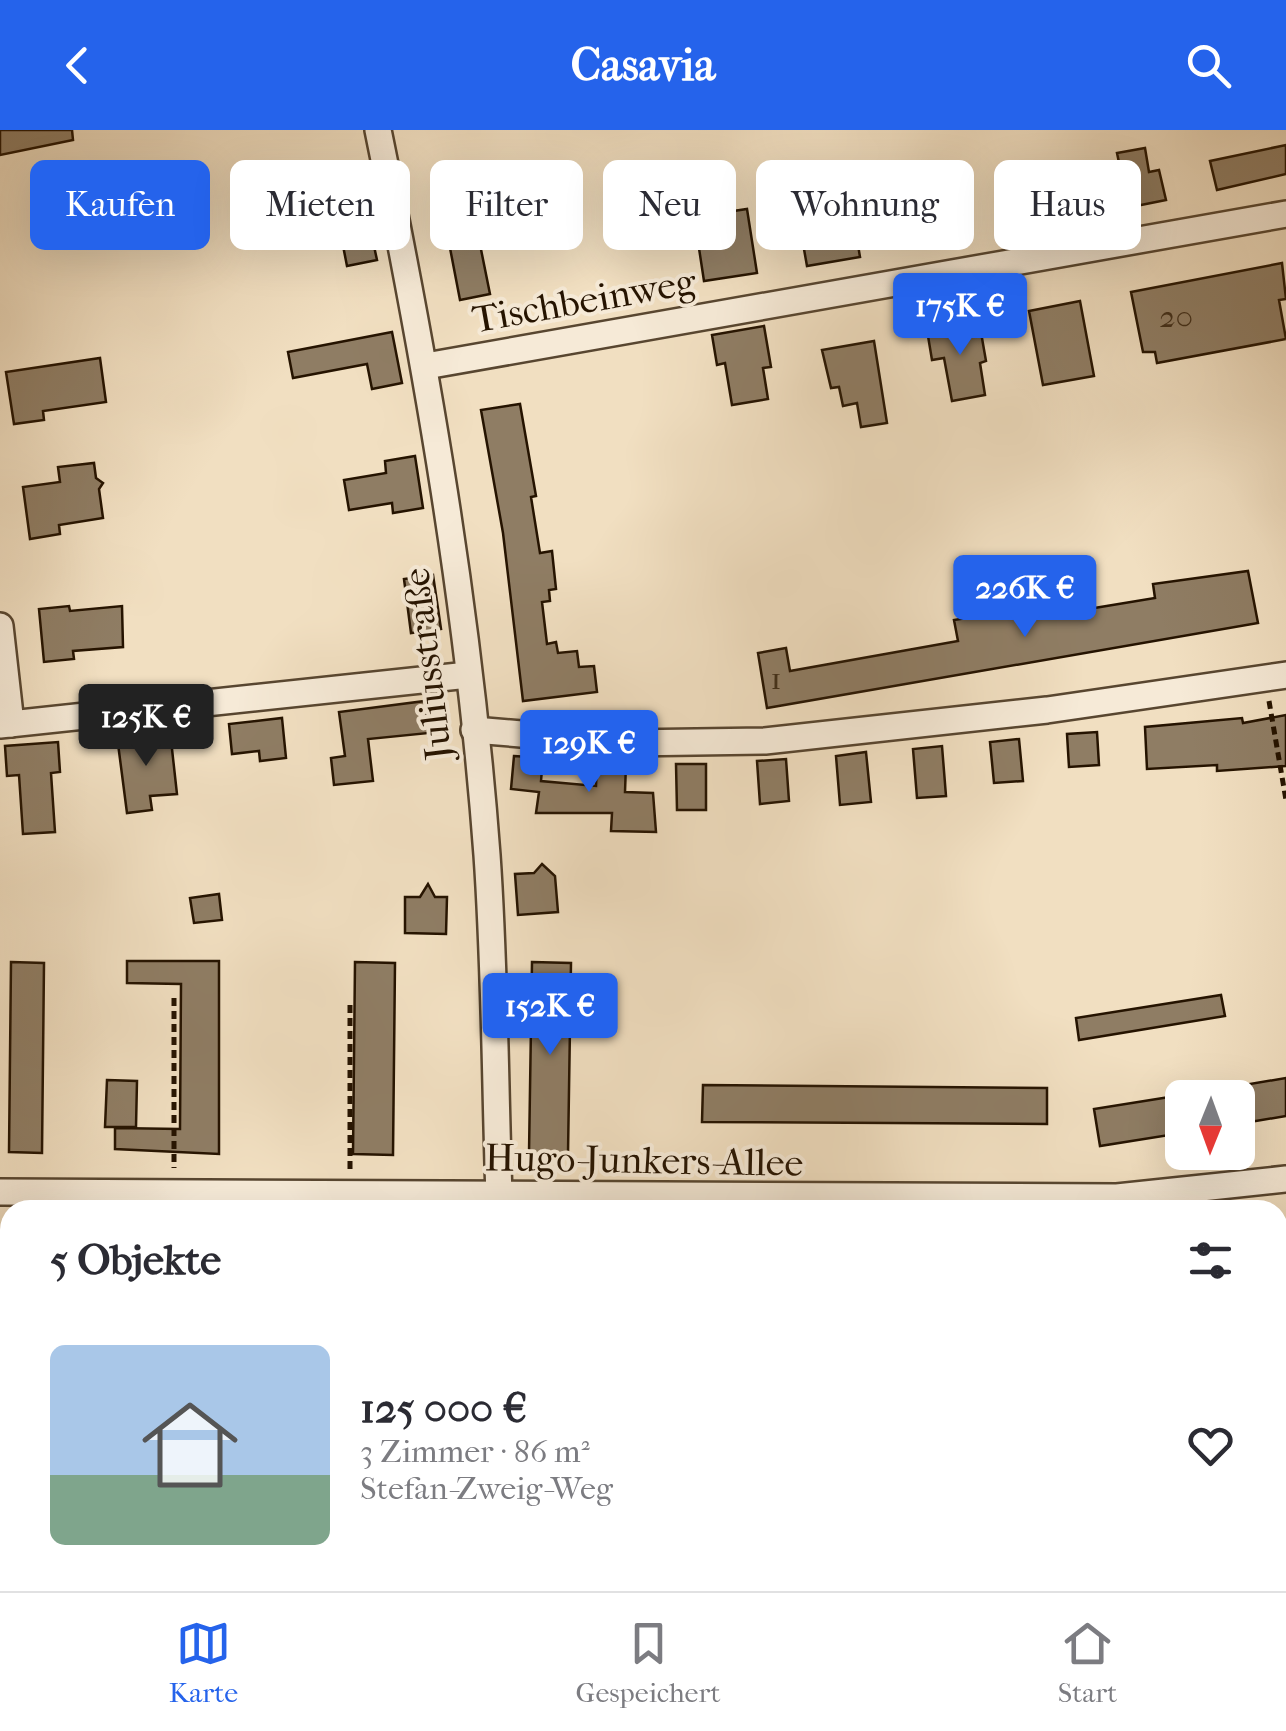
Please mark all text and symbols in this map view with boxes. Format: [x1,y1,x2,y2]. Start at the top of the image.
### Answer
icon: back [50,38,105,93]
icon: search [1181,38,1236,93]
text: Casavia [571,39,715,92]
chip: Kaufen [30,160,210,250]
chip: Mieten [230,160,410,250]
chip: Filter [430,160,583,250]
chip: Neu [603,160,736,250]
chip: Wohnung [756,160,974,250]
chip: Haus [994,160,1141,250]
street label: Tischbeinweg [469,259,700,342]
pin: 175K € [879,273,1041,358]
text: 175K € [915,287,1005,324]
house number: 20 [1159,298,1193,335]
pin: 226K € [944,555,1106,640]
street label: Juliusstraße [393,565,462,765]
text: 226K € [975,569,1075,606]
house number: 1 [770,660,782,697]
pin: 125K € [65,684,227,769]
text: 125K € [101,698,191,735]
pin: 129K € [508,710,670,795]
text: 129K € [542,724,636,761]
pin: 152K € [469,973,631,1058]
text: 152K € [505,987,595,1024]
north arrow [1165,1080,1255,1170]
map controls [1165,1080,1255,1170]
street label: Hugo-Junkers-Allee [484,1135,804,1186]
icon: filters [1183,1233,1238,1288]
text: 5 Objekte [50,1236,221,1285]
text: 125 000 € [360,1384,527,1433]
icon: home [130,1385,250,1505]
icon: heart [1183,1418,1238,1473]
text: 3 Zimmer · 86 m² [360,1433,590,1470]
text: Stefan-Zweig-Weg [360,1470,613,1507]
tab: Karte [169,1616,238,1709]
tab: Gespeichert [576,1616,720,1709]
tab: Start [1058,1616,1117,1709]

